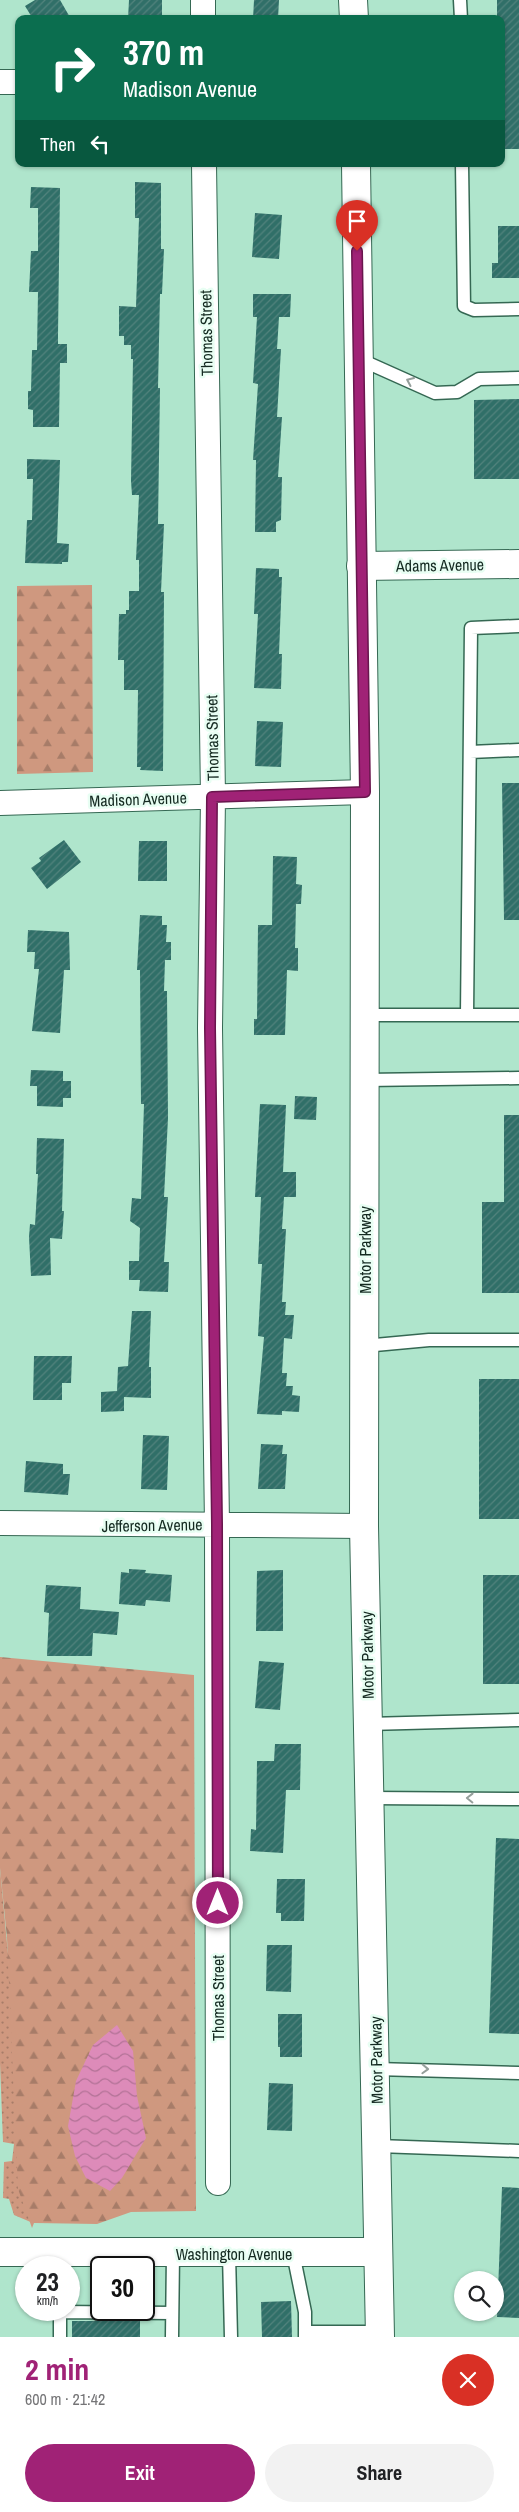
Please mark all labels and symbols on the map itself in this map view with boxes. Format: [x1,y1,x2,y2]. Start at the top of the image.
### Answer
pin [336,200,378,251]
street label: Thomas Street [194,289,218,376]
one-way arrow [406,377,415,388]
street label: Adams Avenue [395,553,484,577]
street label: Thomas Street [200,694,224,781]
street label: Madison Avenue [89,786,187,812]
street label: Motor Parkway [354,1206,376,1294]
street label: Jefferson Avenue [101,1513,203,1537]
street label: Motor Parkway [355,1611,379,1699]
one-way arrow [466,1793,474,1803]
position arrow [191,1876,243,1928]
street label: Thomas Street [207,1955,229,2041]
street label: Motor Parkway [364,2016,388,2104]
one-way arrow [421,2064,429,2075]
street label: Washington Avenue [176,2243,292,2265]
speed limit sign: 30 [90,2256,155,2321]

